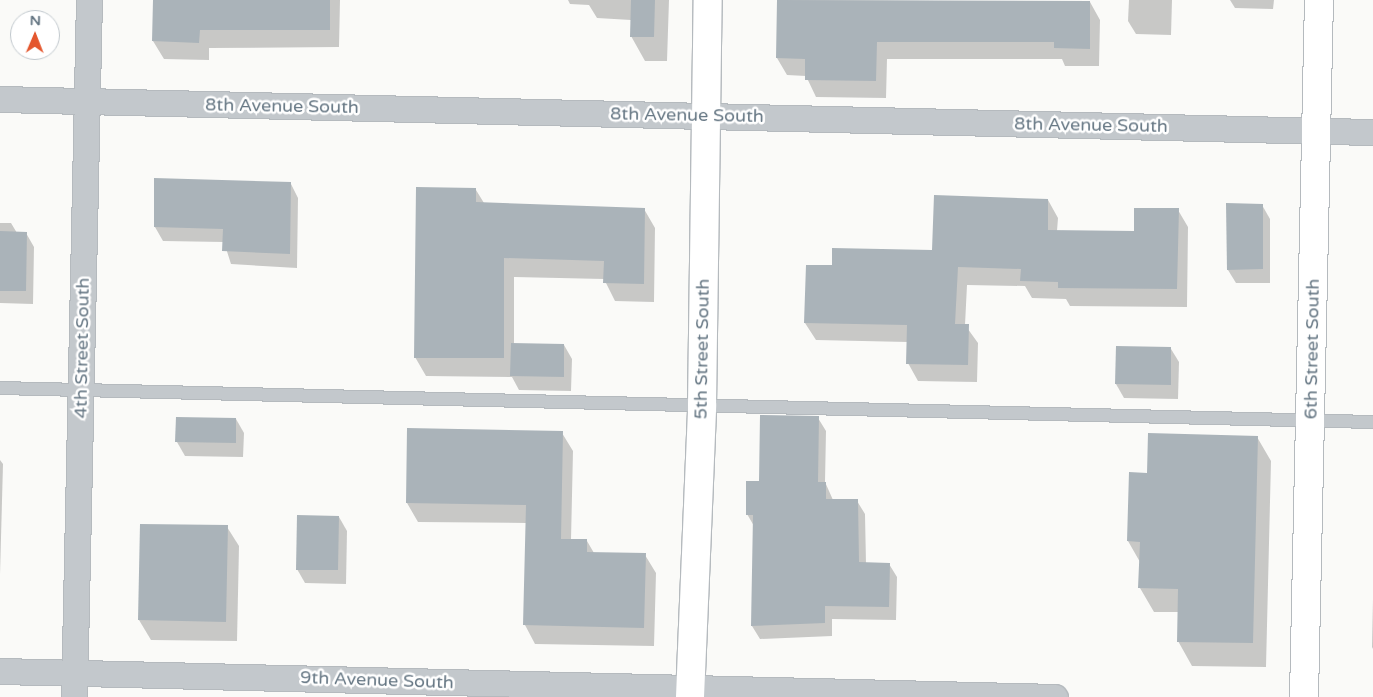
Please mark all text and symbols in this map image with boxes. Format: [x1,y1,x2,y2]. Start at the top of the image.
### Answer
north arrow [10,10,60,60]
text: N [29,12,41,29]
street label: 8th Avenue South [205,94,359,118]
street label: 8th Avenue South [610,103,764,127]
street label: 8th Avenue South [1014,113,1168,137]
street label: 4th Street South [70,277,94,419]
street label: 5th Street South [690,278,714,420]
street label: 6th Street South [1300,278,1324,420]
street label: 9th Avenue South [300,667,454,693]

